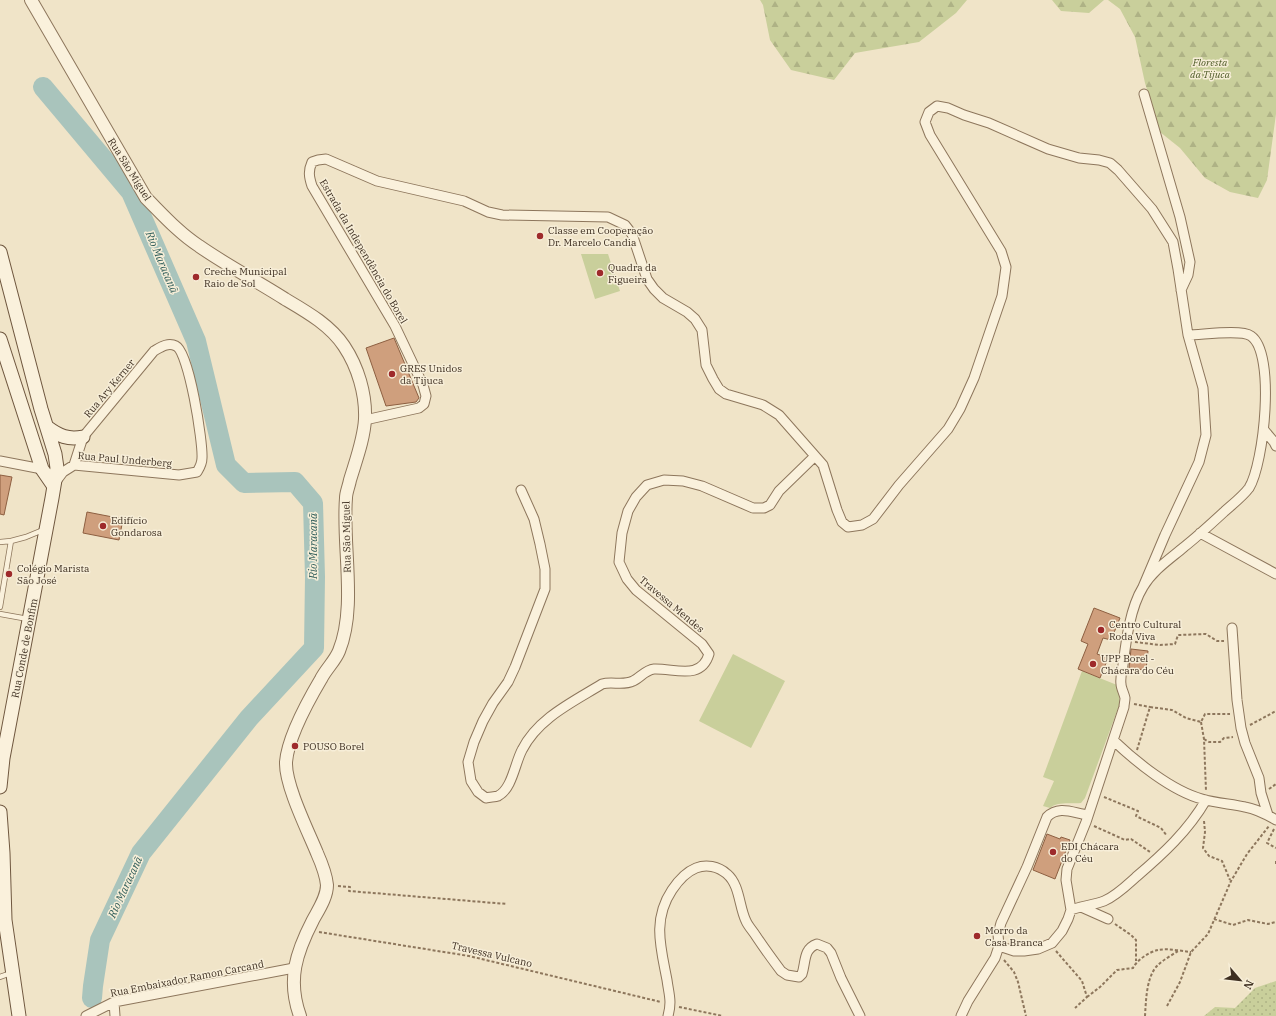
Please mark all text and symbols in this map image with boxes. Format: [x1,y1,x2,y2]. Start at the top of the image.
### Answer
park label: Floresta da Tijuca [1190,56,1231,81]
street label: Rua São Miguel [105,135,154,203]
street label: Estrada da Independência do Borel [317,177,410,326]
place label: Classe em Cooperação Dr. Marcelo Candia [548,224,653,249]
water label: Rio Maracanã [142,228,181,295]
marker: Classe em Cooperação Dr. Marcelo Candia [535,231,545,241]
place label: Quadra da Figueira [608,261,657,286]
place label: Creche Municipal Raio de Sol [204,265,287,290]
marker: Quadra da Figueira [595,268,605,278]
marker: Creche Municipal Raio de Sol [191,272,201,282]
street label: Rua Ary Kerner [81,356,138,420]
place label: GRES Unidos da Tijuca [400,362,462,387]
marker: GRES Unidos da Tijuca [387,369,397,379]
street label: Rua Paul Underberg [77,449,173,470]
street label: Rua São Miguel [339,501,354,573]
water label: Rio Maracanã [306,513,320,580]
place label: Edifício Gondarosa [111,514,163,539]
marker: Edifício Gondarosa [98,521,108,531]
place label: Colégio Marista São José [17,562,90,587]
marker: Colégio Marista São José [4,569,14,579]
street label: Travessa Mendes [636,573,707,635]
street label: Rua Conde de Bonfim [8,597,41,699]
place label: Centro Cultural Roda Viva [1109,618,1181,643]
marker: Centro Cultural Roda Viva [1096,625,1106,635]
place label: UPP Borel - Chácara do Céu [1101,652,1174,677]
marker: UPP Borel - Chácara do Céu [1088,659,1098,669]
place label: POUSO Borel [303,740,364,753]
marker: POUSO Borel [290,741,300,751]
place label: EDI Chácara do Céu [1061,840,1119,865]
marker: EDI Chácara do Céu [1048,847,1058,857]
water label: Rio Maracanã [104,854,145,921]
place label: Morro da Casa Branca [985,924,1044,949]
marker: Morro da Casa Branca [972,931,982,941]
street label: Travessa Vulcano [450,939,534,970]
street label: Rua Embaixador Ramon Carcand [109,957,265,1000]
north arrow [1220,960,1260,1000]
text: N [1240,978,1257,992]

